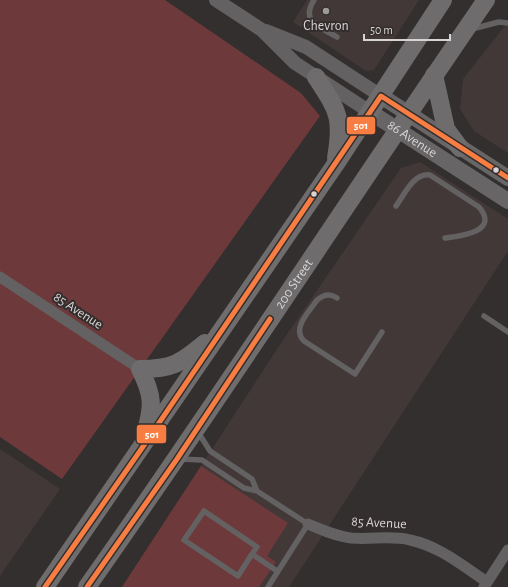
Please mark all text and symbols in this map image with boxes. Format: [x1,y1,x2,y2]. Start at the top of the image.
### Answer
marker: Chevron [321,6,331,16]
scale bar [364,16,450,42]
place label: Chevron [303,19,349,33]
text: 50 m [370,24,393,36]
line badge: 501 [346,116,376,135]
street label: 86 Avenue [385,118,440,160]
text: 501 [354,120,368,131]
unlabelled marker [491,165,501,175]
unlabelled marker [309,189,319,199]
street label: 200 Street [273,256,316,311]
street label: 85 Avenue [51,290,105,332]
line badge: 501 [136,424,167,444]
text: 501 [145,429,159,440]
street label: 85 Avenue [351,515,407,531]

